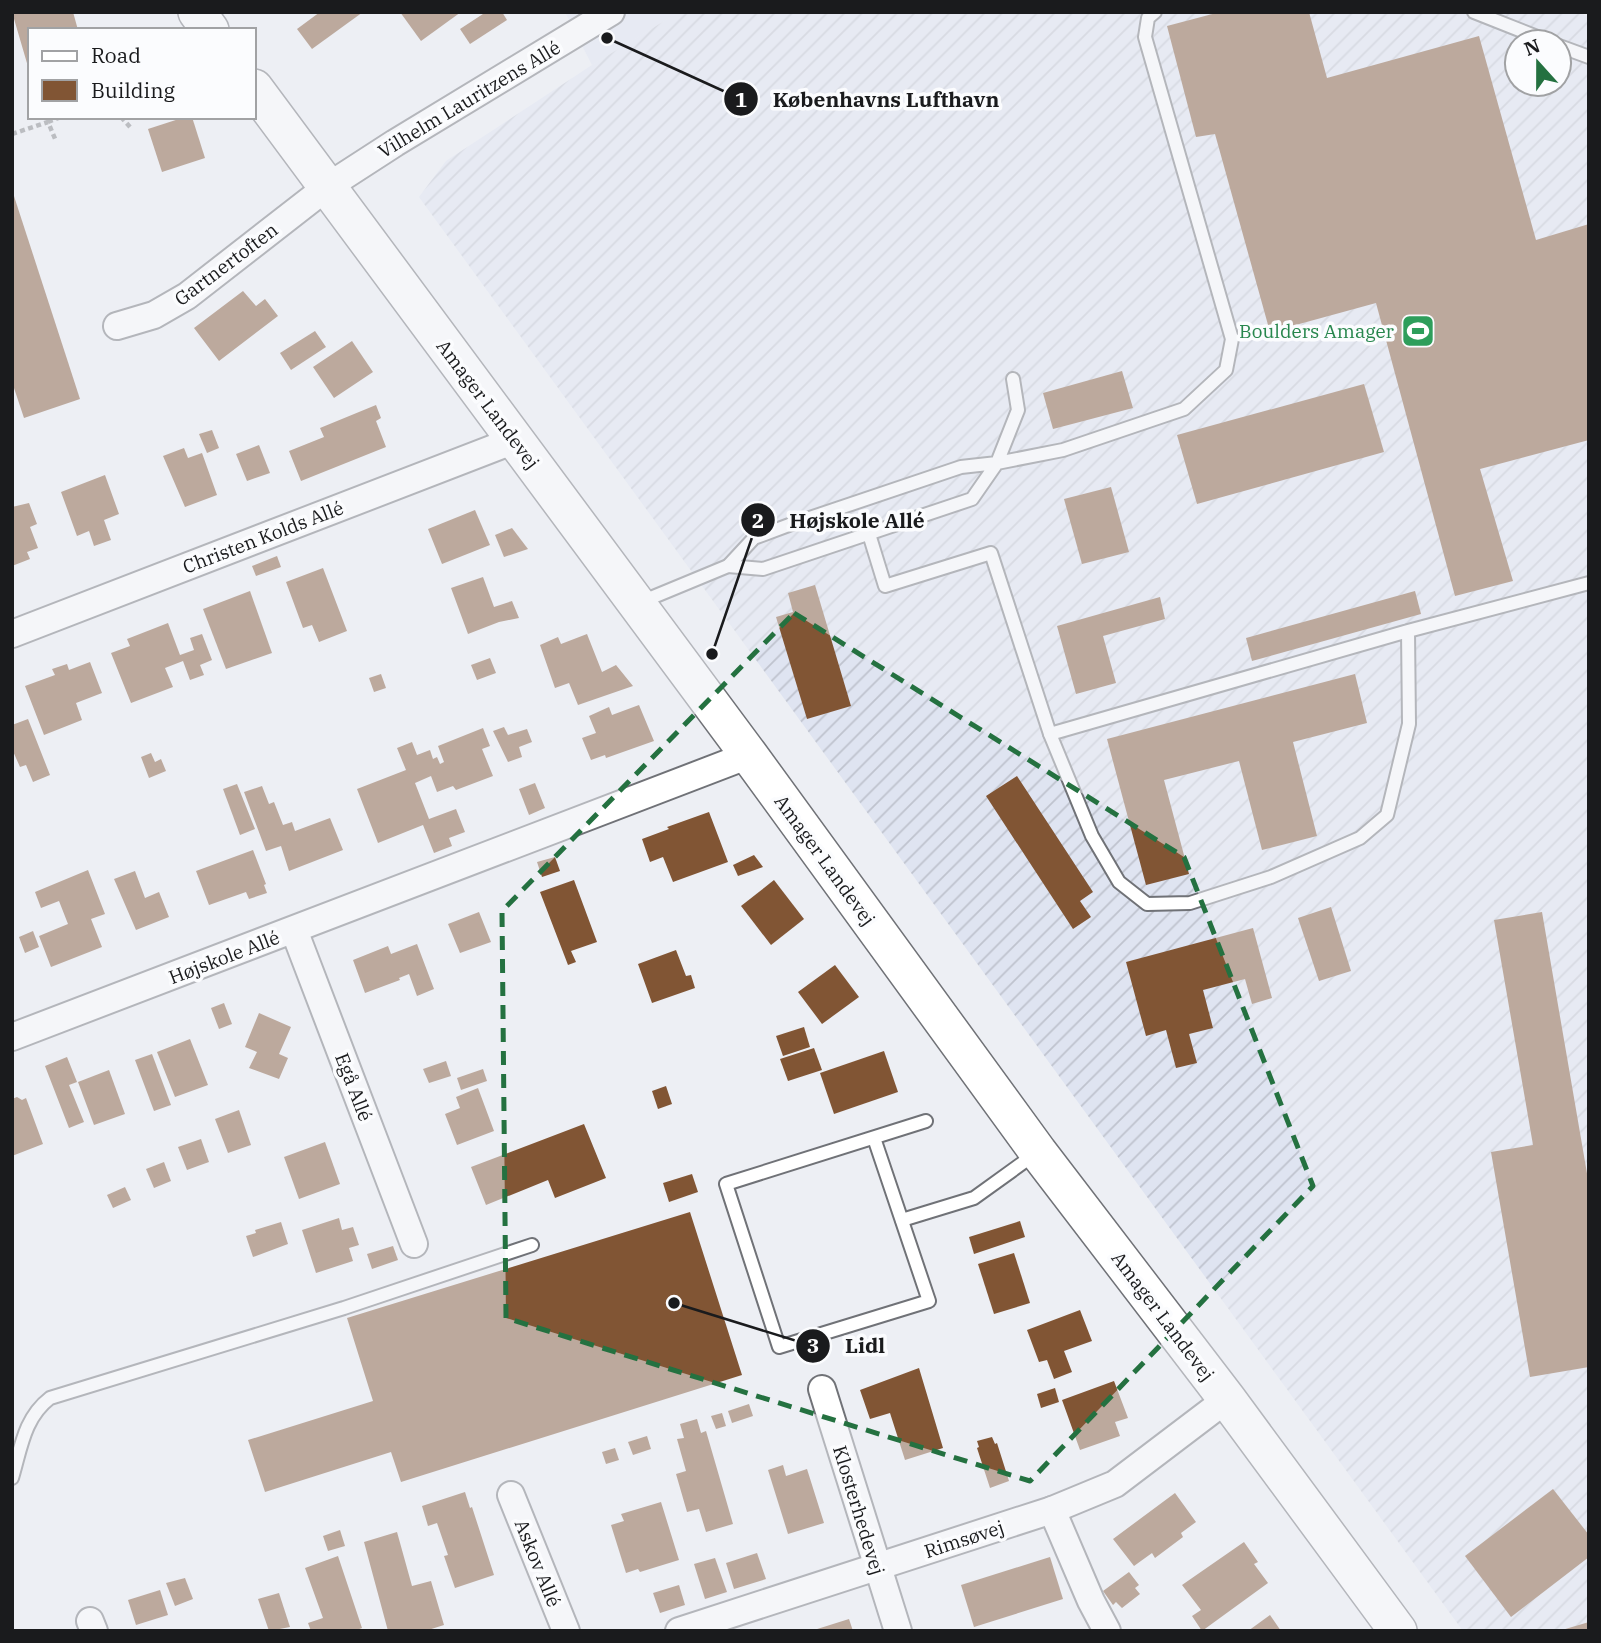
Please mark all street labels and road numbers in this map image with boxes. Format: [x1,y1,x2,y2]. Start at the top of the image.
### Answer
street label: Vilhelm Lauritzens Allé [373,35,565,163]
street label: Gartnertoften [170,217,282,311]
street label: Amager Landevej [431,334,545,474]
street label: Christen Kolds Allé [179,495,347,579]
street label: Amager Landevej [769,790,881,930]
street label: Højskole Allé [165,925,283,989]
street label: Egå Allé [330,1049,378,1125]
street label: Amager Landevej [1106,1246,1220,1386]
street label: Klosterhedevej [828,1442,890,1578]
street label: Rimsøvej [921,1515,1007,1563]
street label: Askov Allé [510,1516,566,1610]

